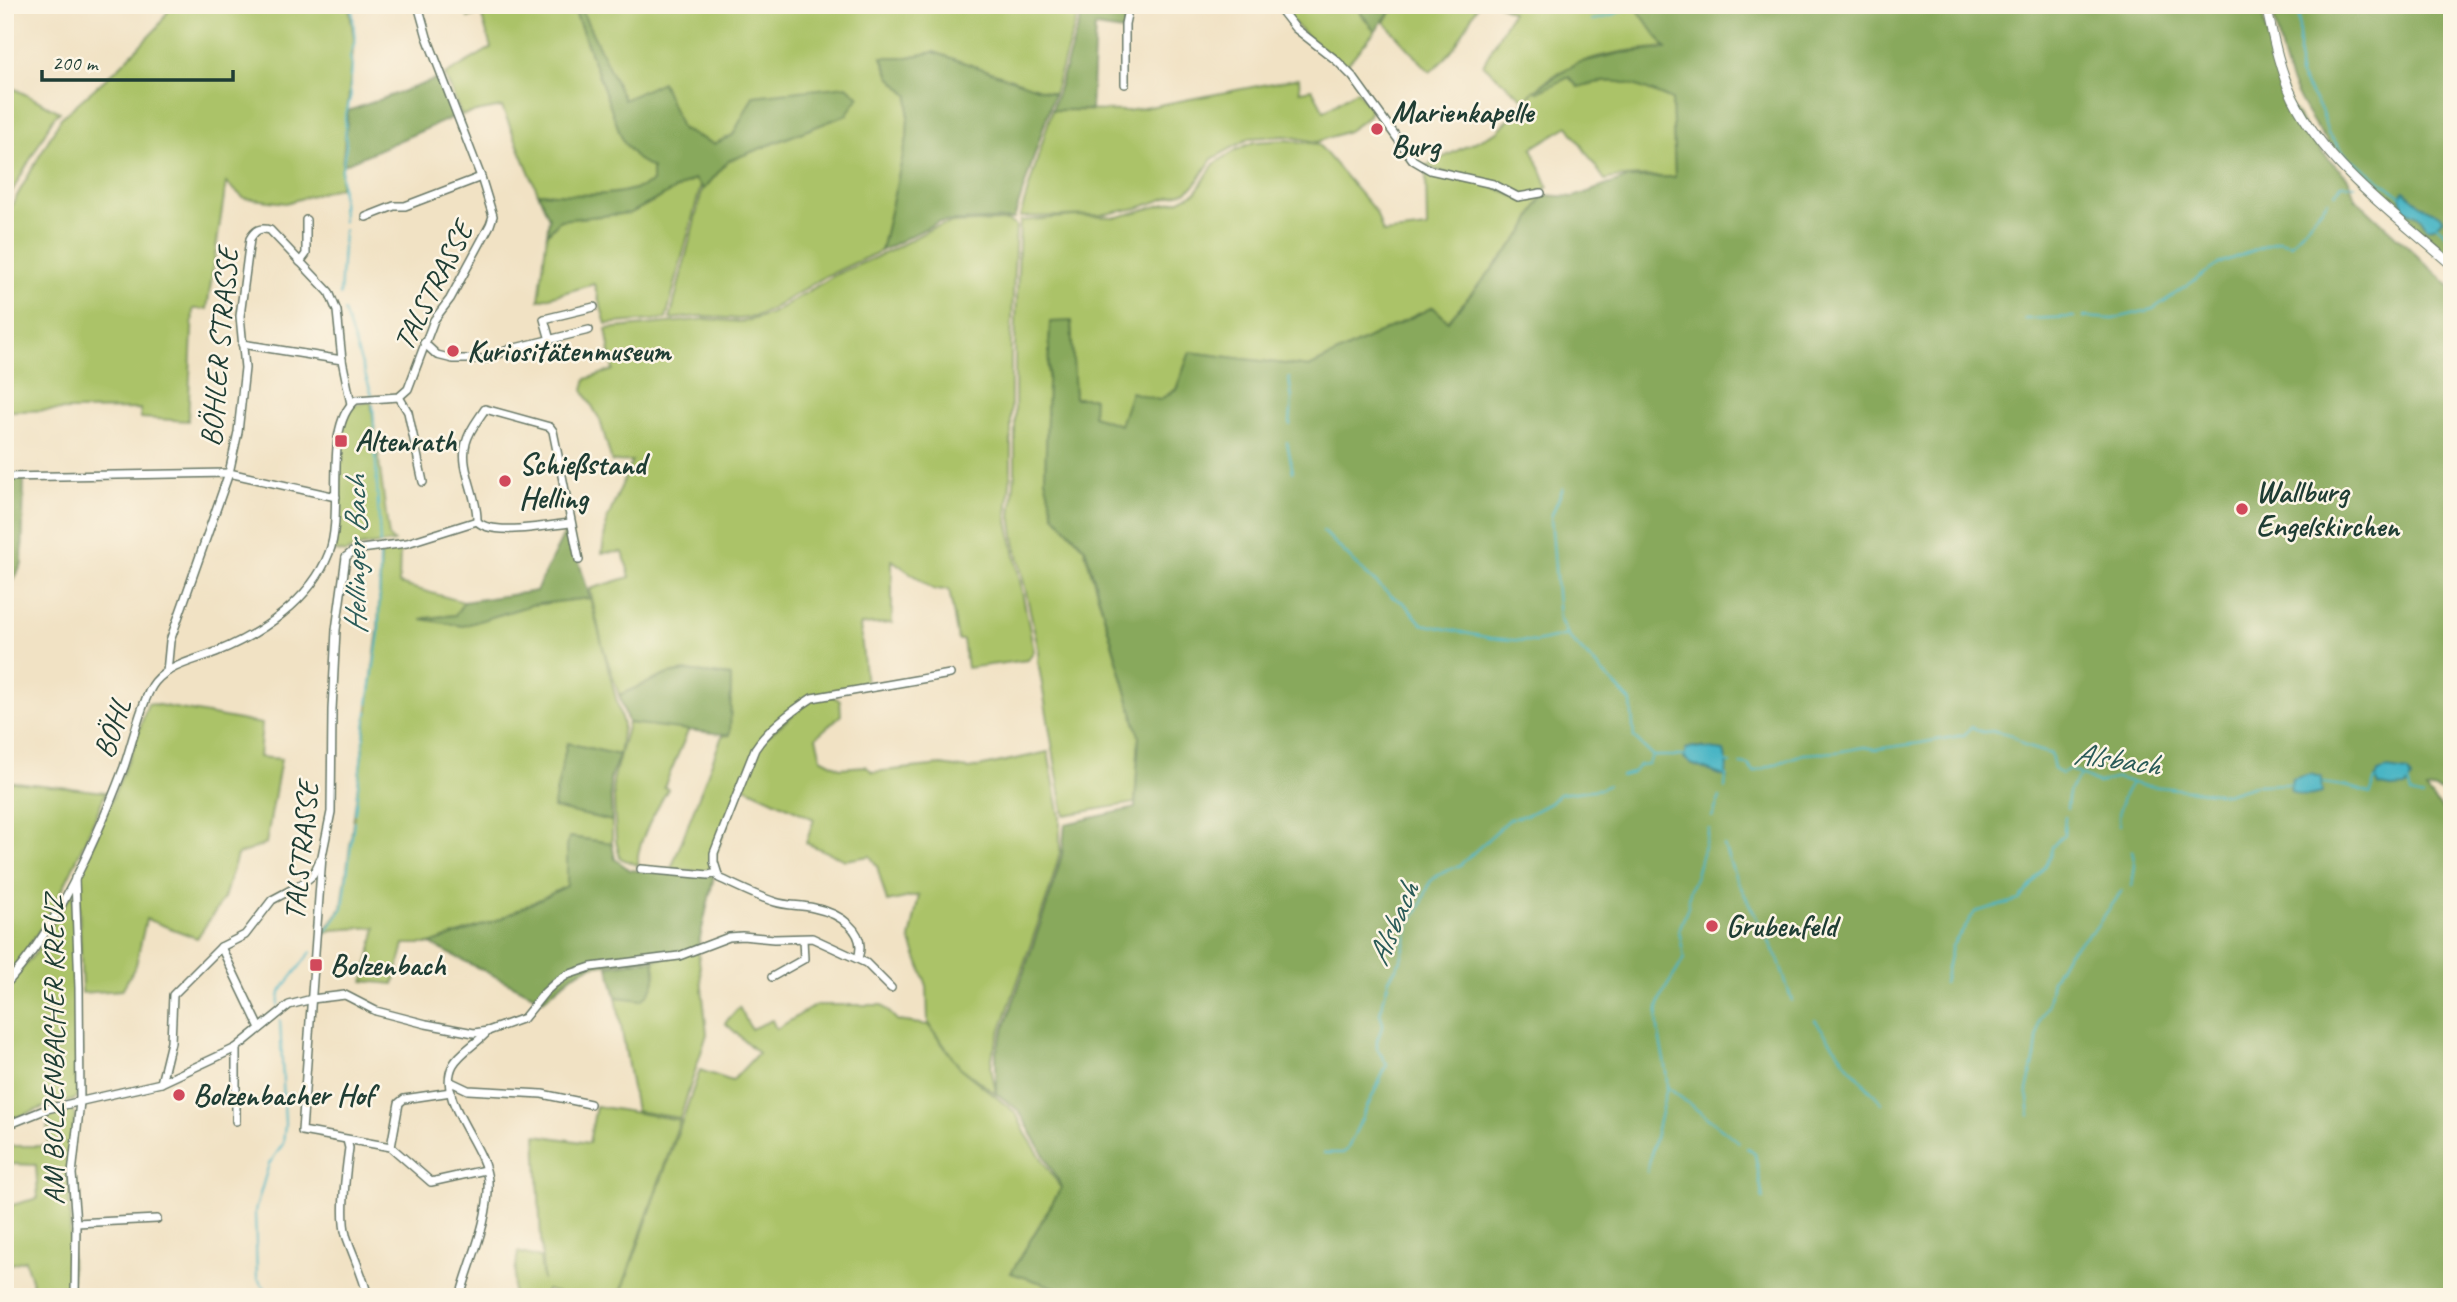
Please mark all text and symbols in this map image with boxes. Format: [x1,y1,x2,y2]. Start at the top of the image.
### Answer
scale bar [42,38,233,82]
text: 200 m [52,50,99,76]
place label: Marienkapelle Burg [1391,93,1535,165]
marker: Marienkapelle Burg [1369,121,1385,137]
street label: TALSTRASSE [384,212,483,357]
street label: BÖHLER STRASSE [191,242,247,448]
place label: Kuriositätenmuseum [467,332,672,370]
marker: Kuriositätenmuseum [445,343,461,359]
place label: Altenrath [355,422,457,460]
marker: Altenrath [333,433,349,449]
place label: Schießstand Helling [519,445,650,517]
marker: Schießstand Helling [497,473,513,489]
place label: Wallburg Engelskirchen [2256,473,2401,545]
water label: Hellinger Bach [335,474,376,634]
marker: Wallburg Engelskirchen [2234,501,2250,517]
street label: BÖHL [84,693,140,763]
water label: Alsbach [2071,733,2165,786]
street label: TALSTRASSE [275,776,328,923]
water label: Alsbach [1357,874,1430,972]
street label: AM BOLZENBACHER KREUZ [34,891,72,1205]
place label: Grubenfeld [1726,907,1841,945]
marker: Grubenfeld [1704,918,1720,934]
place label: Bolzenbach [330,946,447,984]
marker: Bolzenbach [308,957,324,973]
place label: Bolzenbacher Hof [193,1076,381,1114]
marker: Bolzenbacher Hof [171,1087,187,1103]

